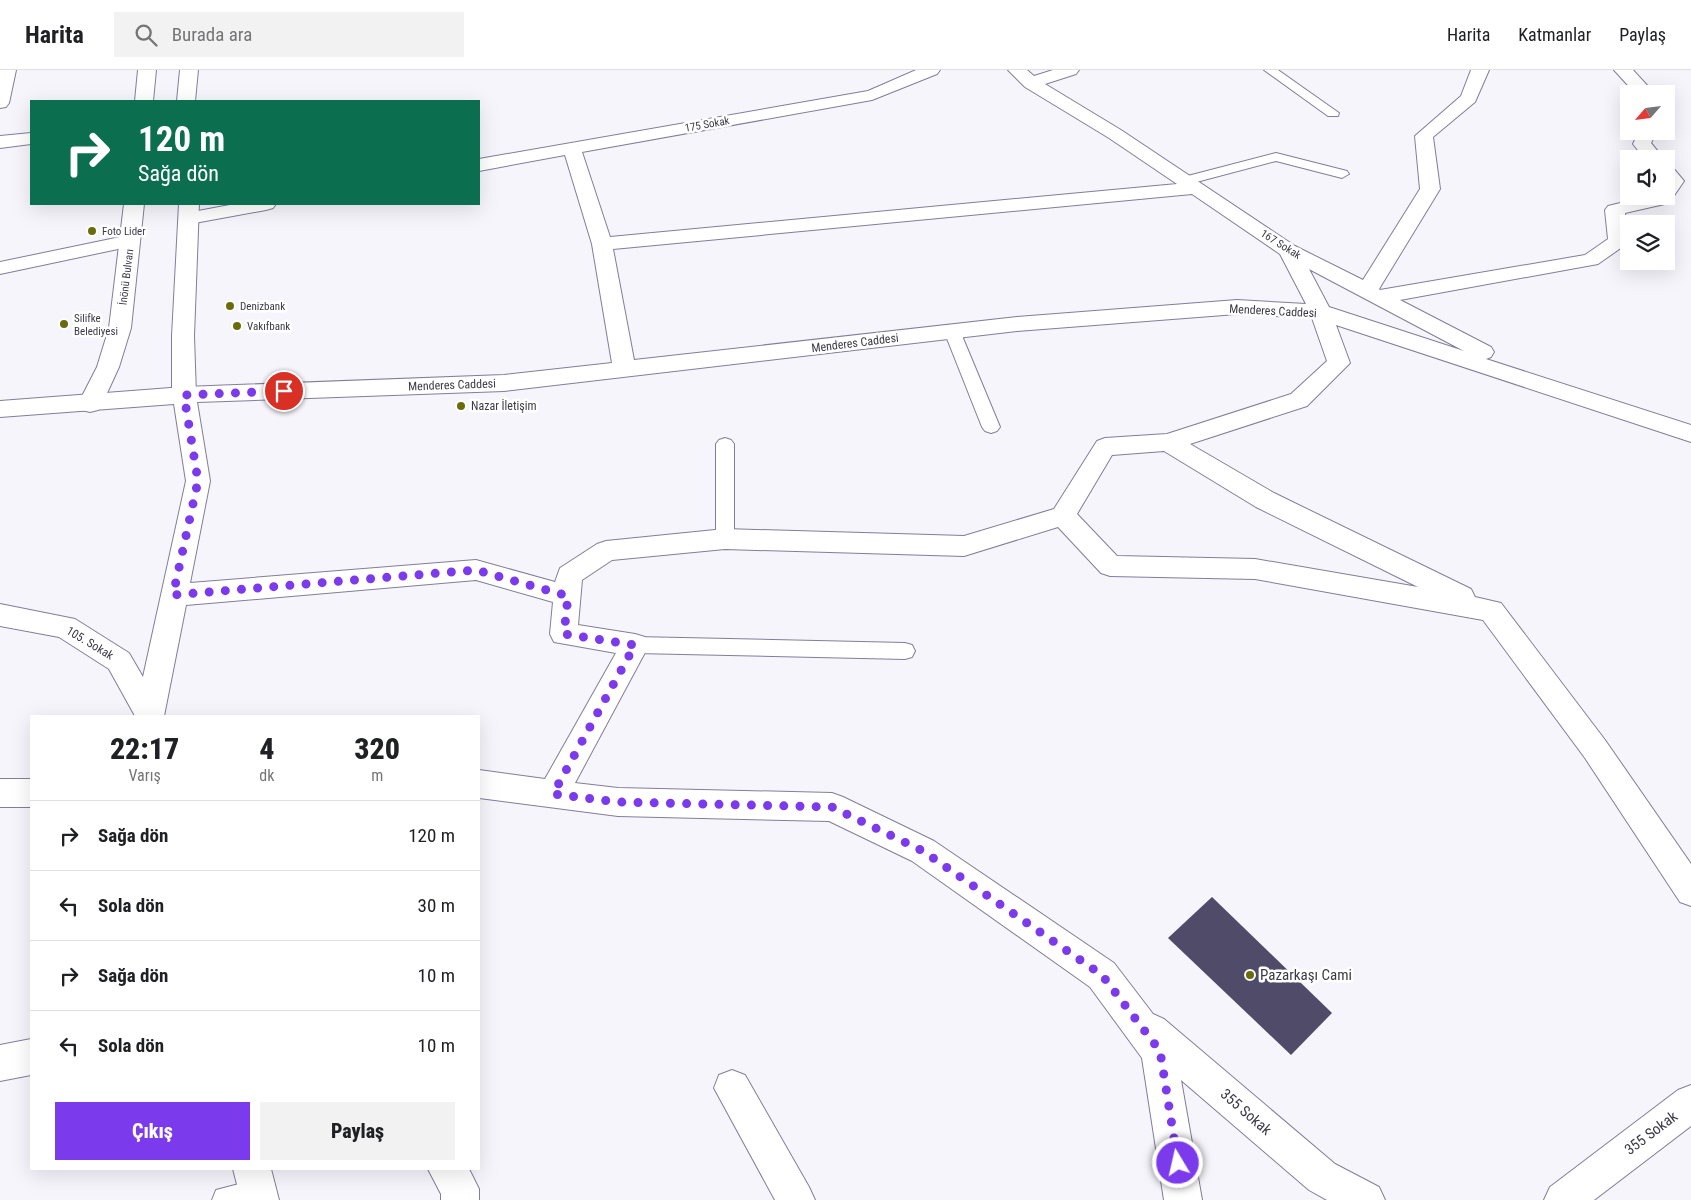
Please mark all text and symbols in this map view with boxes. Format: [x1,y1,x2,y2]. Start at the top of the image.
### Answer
search box [114,12,464,57]
text: Harita [25,21,84,49]
icon: search [132,21,160,49]
text: Burada ara [172,23,252,46]
text: Harita [1447,24,1490,45]
text: Katmanlar [1518,24,1591,45]
text: Paylaş [1619,24,1666,45]
north arrow [1620,85,1675,140]
map controls [1620,85,1675,270]
street label: 175 Sokak [684,114,731,135]
text: 120 m [138,119,225,160]
icon: right [55,120,120,185]
button: sound [1620,150,1675,205]
text: Sağa dön [138,161,219,186]
button: layers [1620,215,1675,270]
marker: Foto Lider [86,225,98,237]
place label: Foto Lider [102,225,146,238]
street label: 167 Sokak [1258,227,1303,262]
street label: İnönü Bulvarı [117,248,136,306]
marker: Denizbank [224,300,236,312]
place label: Denizbank [240,300,285,313]
street label: Menderes Caddesi [1229,302,1317,320]
place label: Silifke Belediyesi [74,312,118,338]
marker: Silifke Belediyesi [58,318,70,330]
marker: Vakıfbank [231,320,243,332]
place label: Vakıfbank [247,320,290,333]
street label: Menderes Caddesi [811,331,899,355]
pin [263,370,305,412]
street label: Menderes Caddesi [408,376,496,394]
icon: arrive [270,377,298,405]
place label: Nazar İletişim [471,398,537,413]
marker: Nazar İletişim [455,400,467,412]
street label: 105. Sokak [64,623,117,663]
text: 22:17 [110,731,179,766]
text: 4 [259,731,274,766]
text: 320 [354,731,400,766]
text: Varış [129,766,161,785]
text: dk [259,766,274,785]
text: m [371,766,383,785]
icon: right [55,822,83,850]
text: Sağa dön [98,824,168,847]
text: 120 m [408,824,455,847]
icon: left [55,892,83,920]
text: Sola dön [98,894,164,917]
text: 30 m [418,894,455,917]
icon: right [55,962,83,990]
text: Sağa dön [98,964,168,987]
text: 10 m [418,964,455,987]
place label: Pazarkaşı Cami [1260,966,1352,984]
marker: Pazarkaşı Cami [1244,969,1256,981]
icon: left [55,1032,83,1060]
text: Sola dön [98,1034,164,1057]
text: 10 m [418,1034,455,1057]
street label: 355 Sokak [1217,1085,1275,1139]
button: Çıkış [55,1102,250,1160]
button: Paylaş [260,1102,455,1160]
street label: 355 Sokak [1621,1107,1681,1159]
position arrow [1151,1136,1203,1188]

